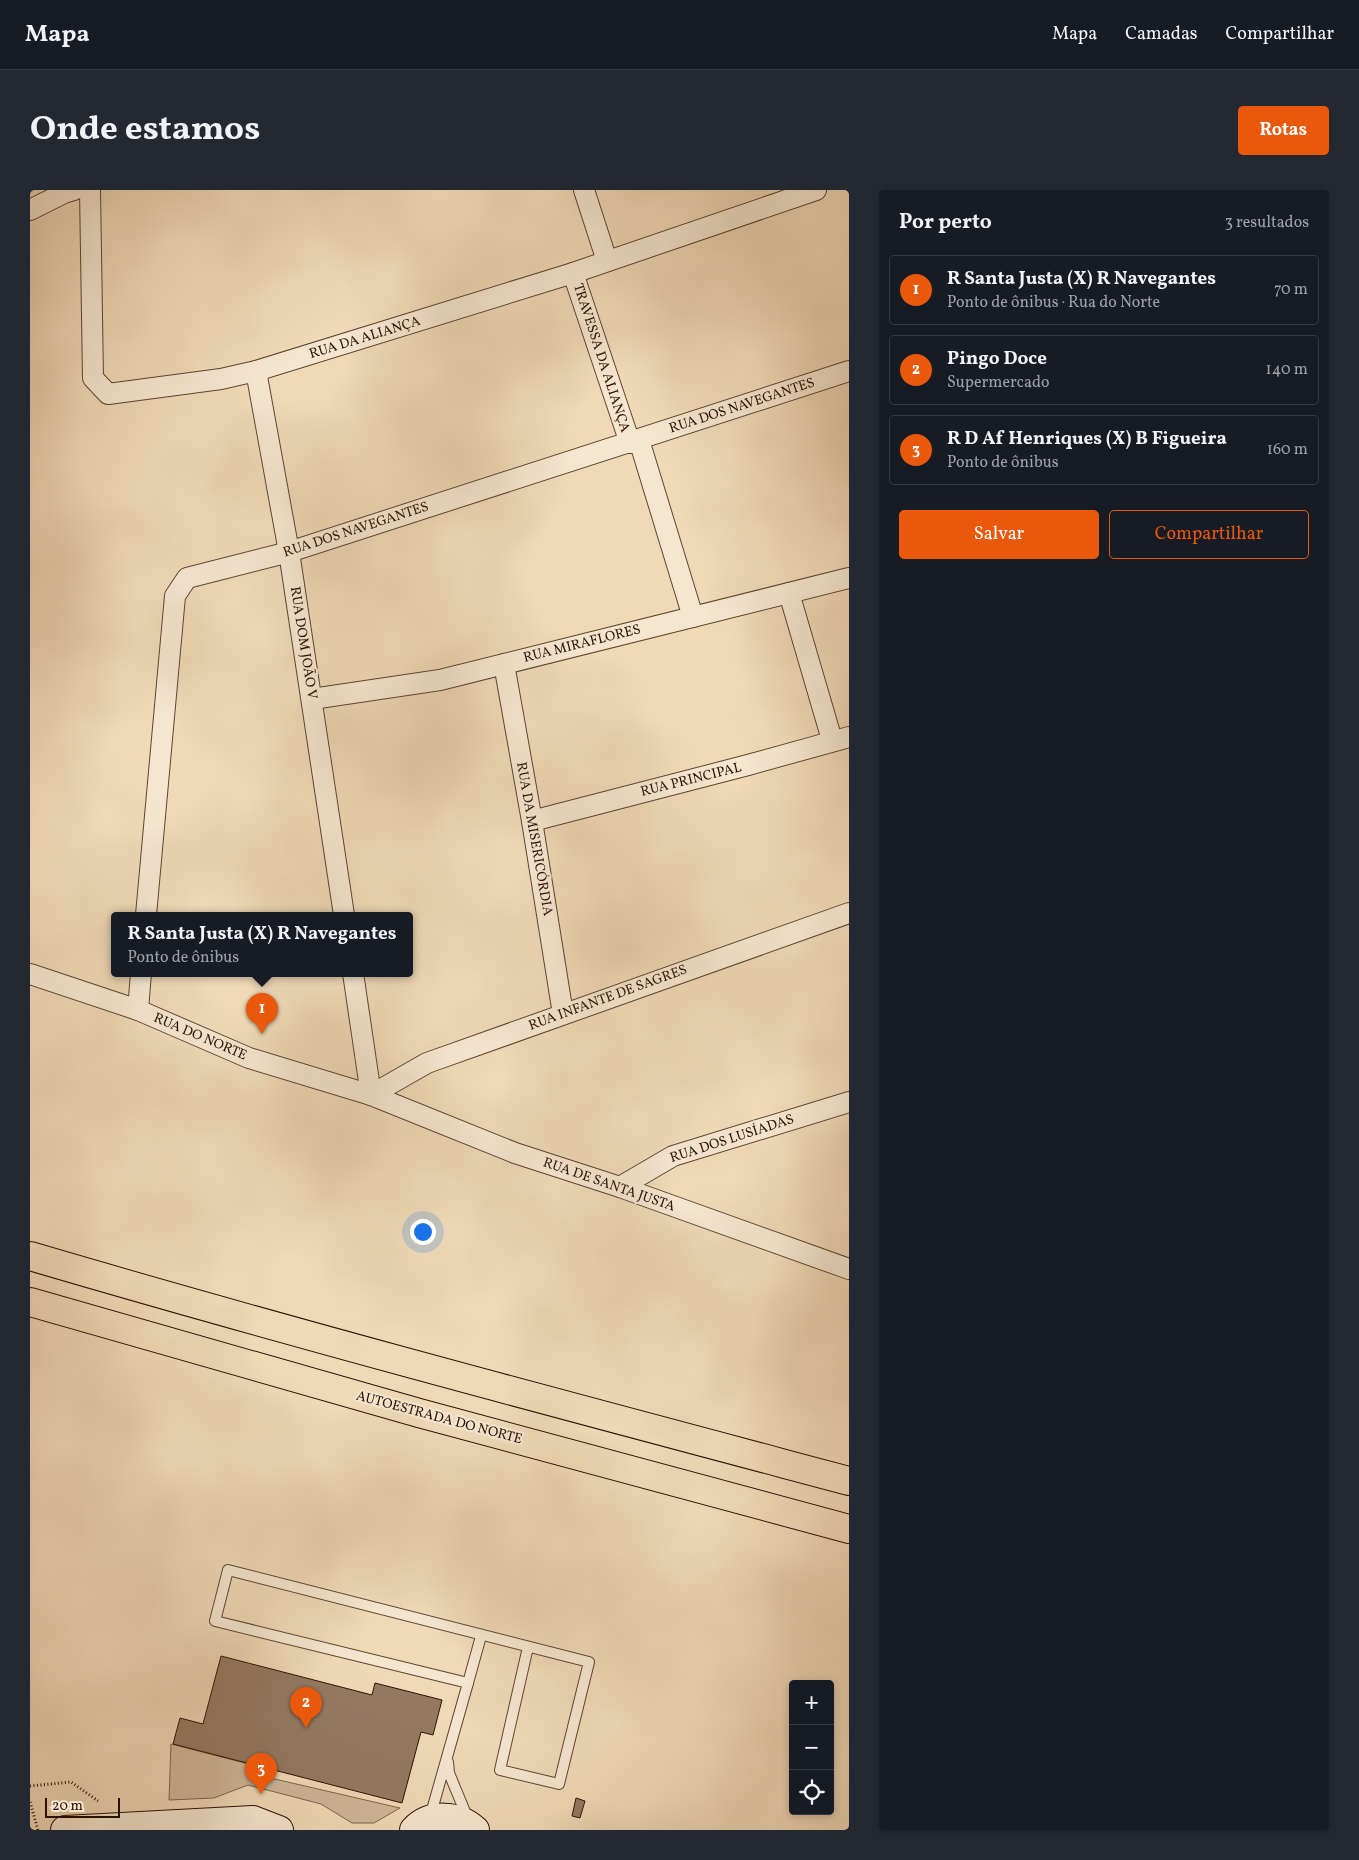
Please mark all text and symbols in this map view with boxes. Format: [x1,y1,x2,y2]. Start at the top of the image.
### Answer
text: Mapa [25,18,90,52]
text: Mapa [1052,22,1097,47]
text: Camadas [1125,22,1198,47]
text: Compartilhar [1226,22,1334,47]
text: Onde estamos [30,106,260,154]
button: Rotas [1238,106,1329,155]
text: Por perto [899,208,992,237]
text: 3 resultados [1225,212,1309,234]
text: R Santa Justa (X) R Navegantes [947,266,1216,292]
text: 1 [913,279,919,301]
text: 70 m [1274,279,1308,301]
street label: TRAVESSA DA ALIANÇA [568,281,634,435]
text: Ponto de ônibus · Rua do Norte [947,292,1160,314]
street label: RUA DA ALIANÇA [307,312,423,364]
text: Pingo Doce [947,346,1047,372]
text: 2 [912,359,920,381]
text: 140 m [1266,359,1308,381]
text: Supermercado [947,372,1049,394]
street label: RUA DOS NAVEGANTES [667,373,817,439]
text: R D Af Henriques (X) B Figueira [947,426,1227,452]
text: 3 [912,439,920,461]
text: 160 m [1267,439,1308,461]
text: Ponto de ônibus [947,452,1059,474]
street label: RUA DOS NAVEGANTES [281,497,431,563]
button: Salvar [899,510,1099,559]
button: Compartilhar [1109,510,1309,559]
street label: RUA DOM JOÃO V [285,585,321,701]
street label: RUA MIRAFLORES [521,620,643,668]
street label: RUA PRINCIPAL [639,758,744,802]
street label: RUA DA MISERICÓRDIA [511,760,558,918]
popup [111,912,413,977]
text: R Santa Justa (X) R Navegantes [127,921,397,947]
text: Ponto de ônibus [127,947,239,969]
street label: RUA INFANTE DE SAGRES [526,960,690,1036]
pin: 1 [246,993,278,1034]
street label: RUA DO NORTE [150,1009,250,1065]
street label: RUA DOS LUSÍADAS [667,1110,797,1168]
street label: RUA DE SANTA JUSTA [540,1153,678,1217]
your location [410,1219,436,1245]
street label: AUTOESTRADA DO NORTE [354,1387,524,1449]
map controls [789,1680,834,1815]
button: + [789,1680,834,1725]
pin: 2 [290,1687,322,1728]
button: − [789,1725,834,1770]
pin: 3 [245,1753,277,1794]
button: locate [789,1770,834,1815]
scale bar [45,1795,120,1818]
text: 20 m [52,1797,83,1816]

